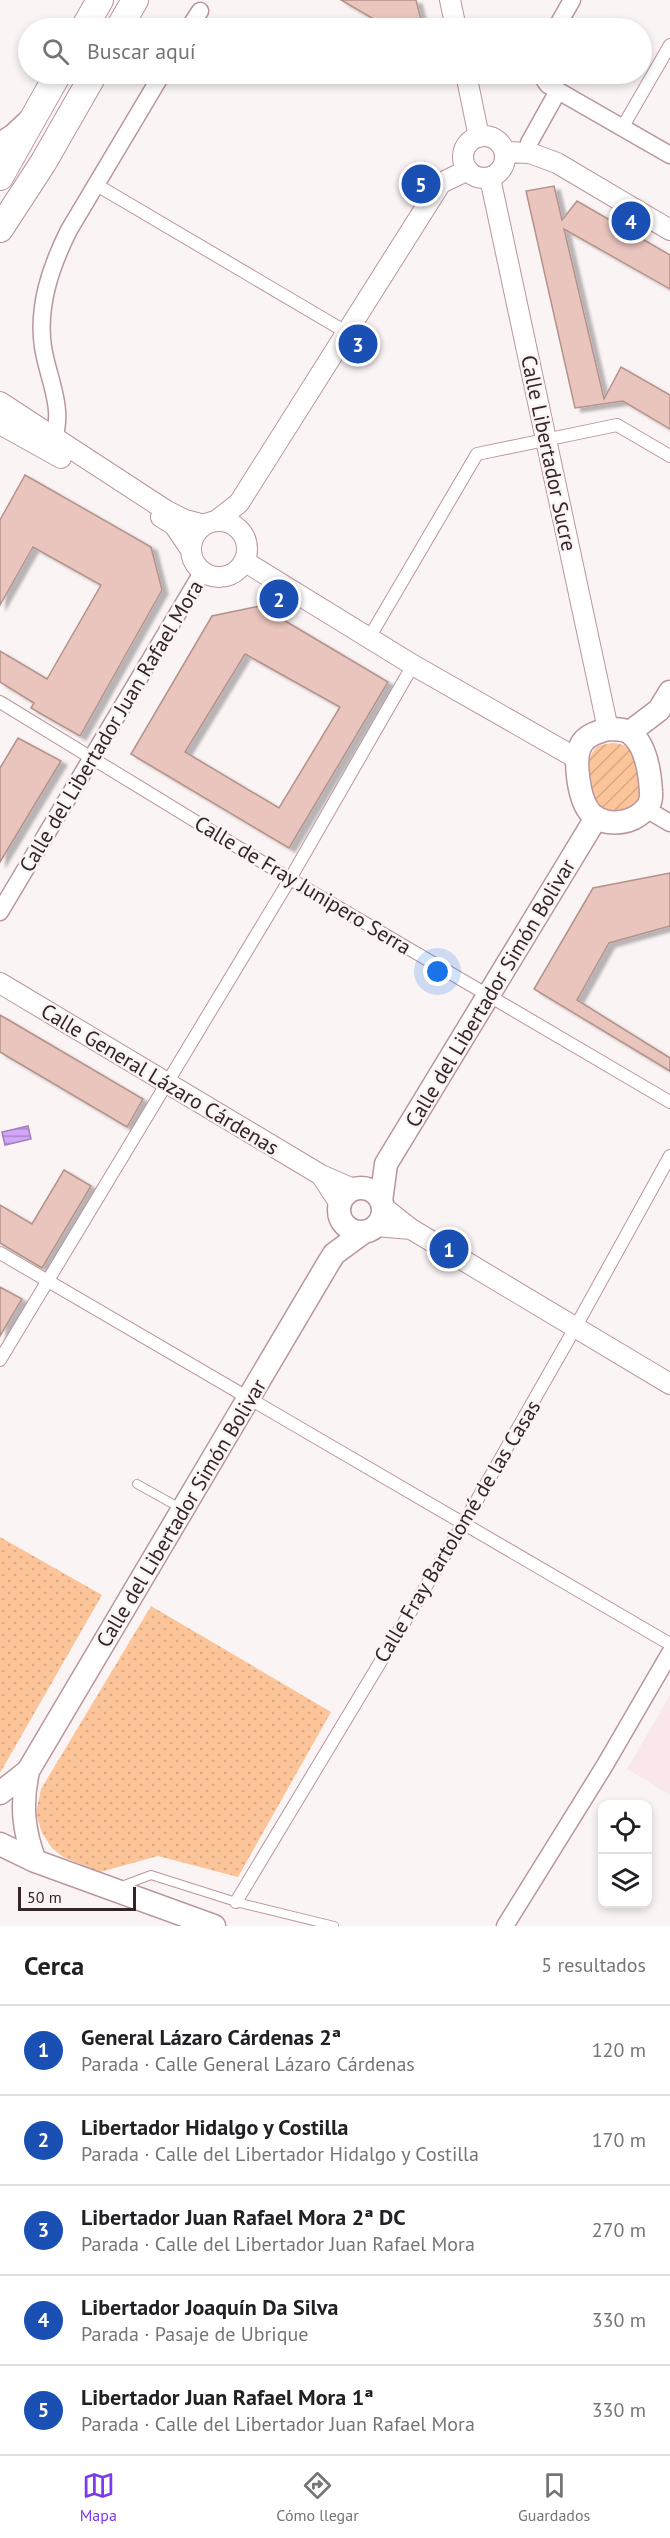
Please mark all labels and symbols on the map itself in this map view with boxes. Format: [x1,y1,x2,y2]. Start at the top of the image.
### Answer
pin: 5 [402,162,440,207]
pin: 4 [612,198,650,244]
pin: 3 [338,322,378,366]
street label: Calle Libertador Sucre [515,353,583,553]
street label: Calle del Libertador Juan Rafael Mora [13,575,209,877]
pin: 2 [260,576,298,622]
street label: Calle de Fray Junipero Serra [190,809,416,961]
street label: Calle del Libertador Simón Bolivar [399,854,581,1132]
your location [423,957,452,986]
street label: Calle General Lázaro Cárdenas [36,997,284,1161]
pin: 1 [430,1226,468,1272]
street label: Calle del Libertador Simón Bolivar [90,1374,272,1652]
street label: Calle Fray Bartolomé de las Casas [368,1395,546,1667]
scale bar [18,1884,136,1912]

